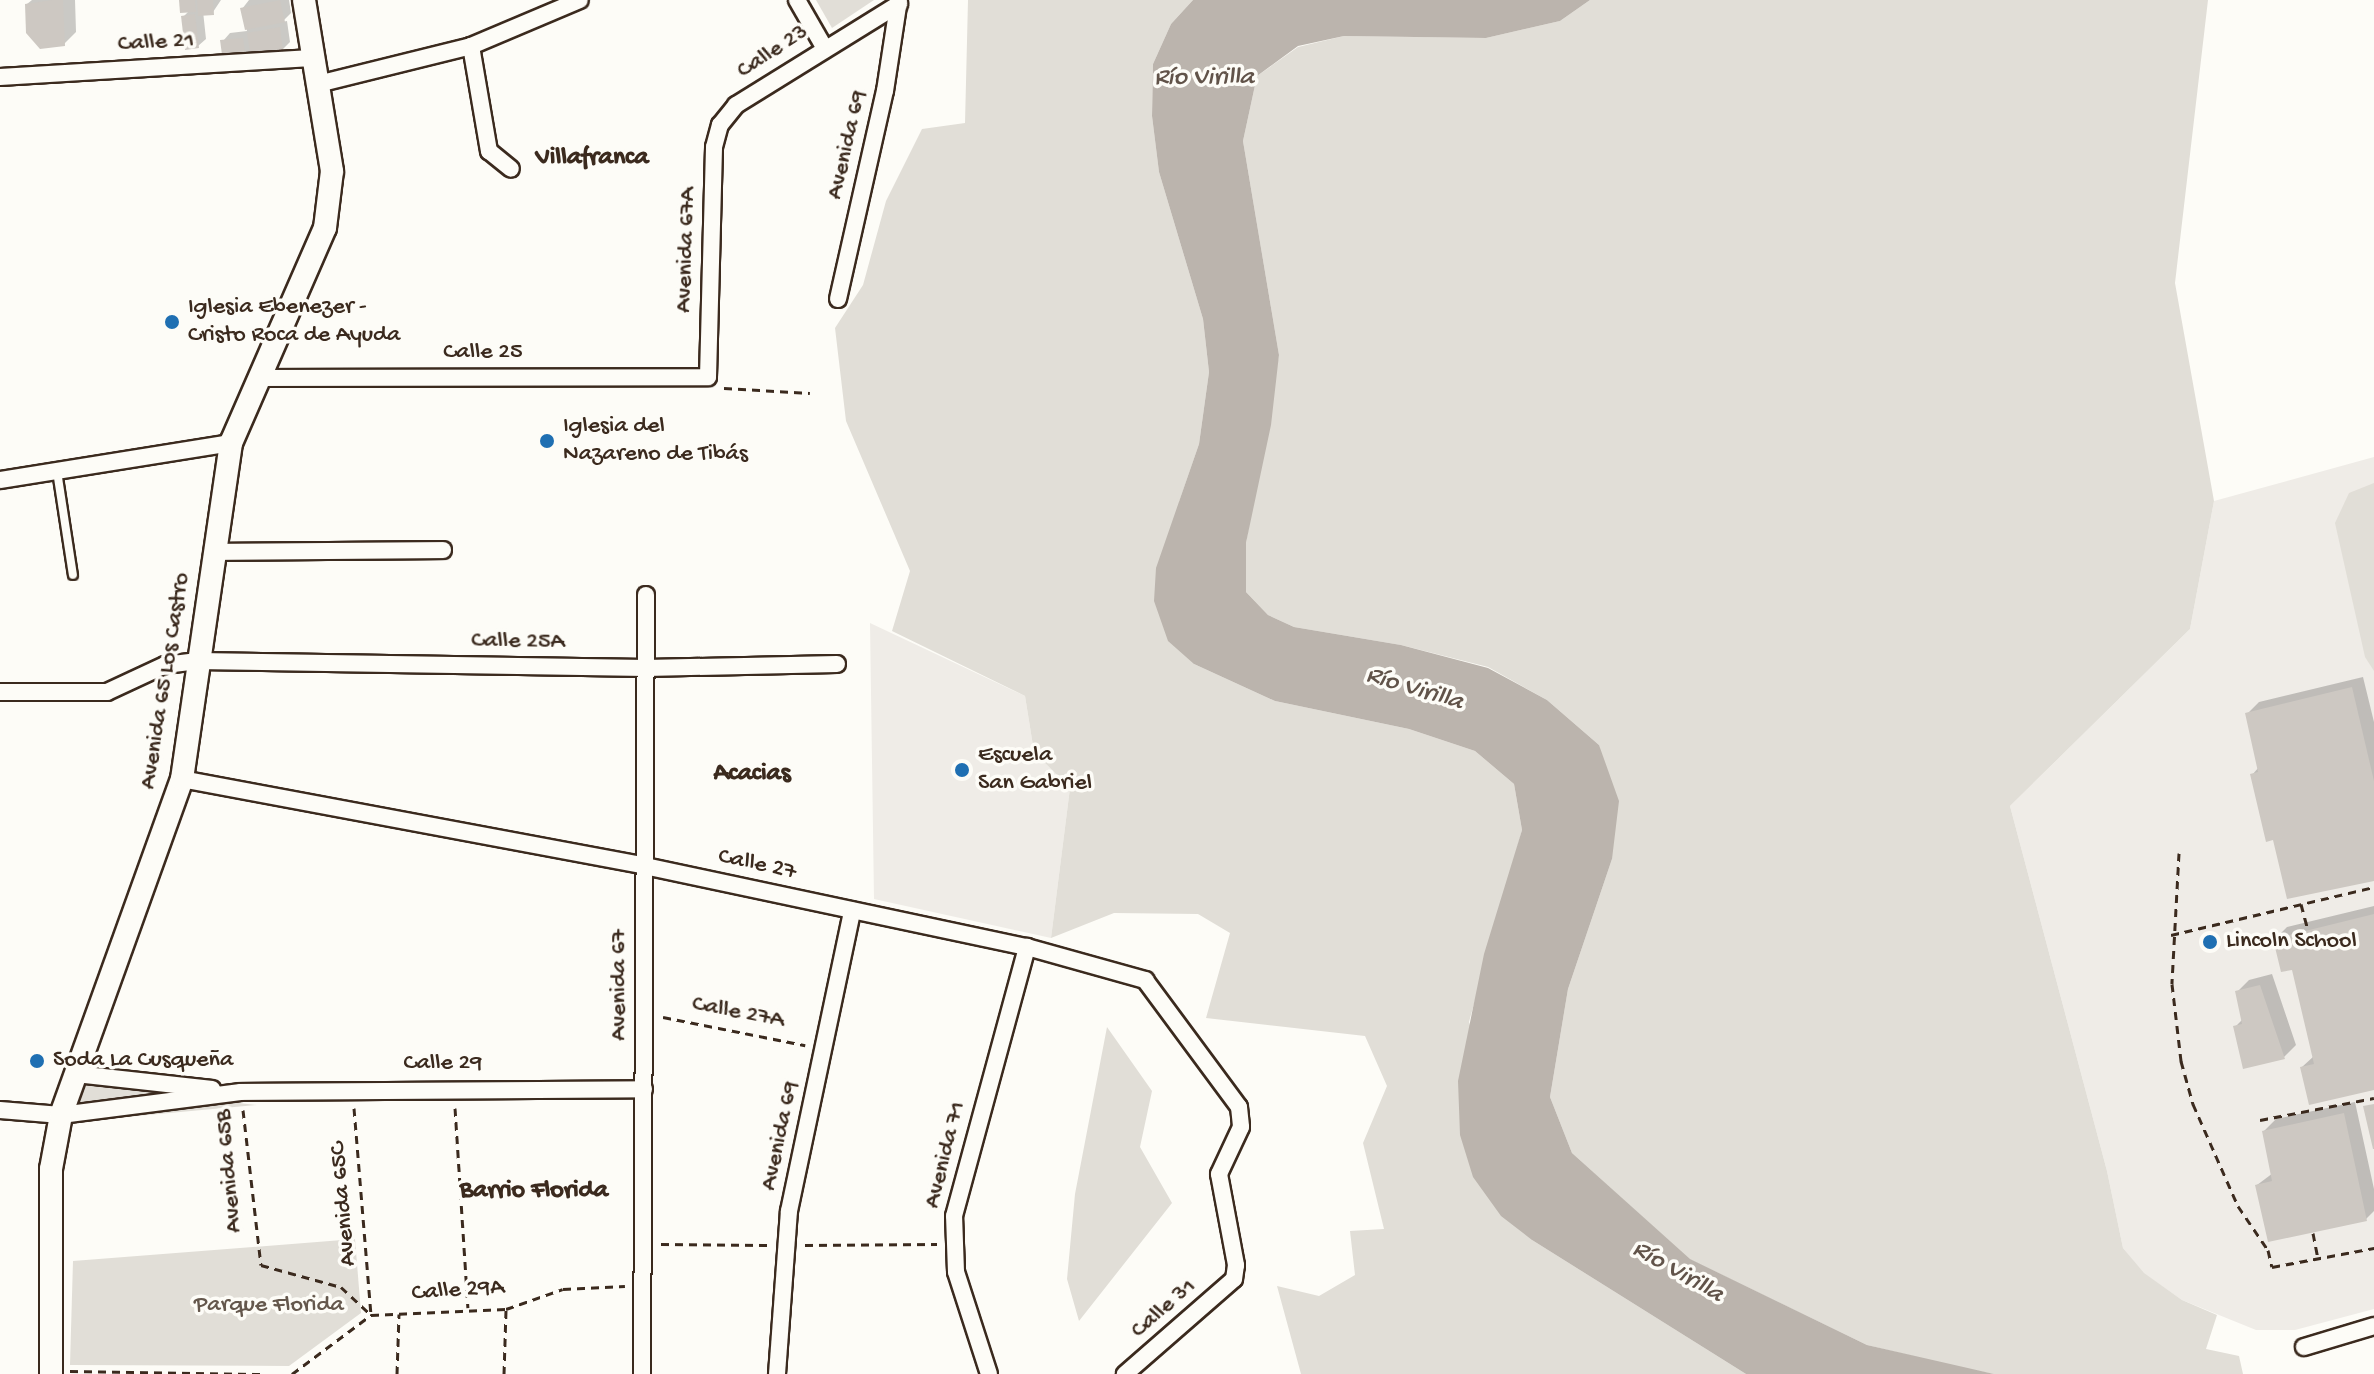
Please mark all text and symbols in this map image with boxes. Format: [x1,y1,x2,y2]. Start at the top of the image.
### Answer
street label: Calle 23 [732,18,814,86]
street label: Calle 21 [117,27,195,59]
water label: Río Virilla [1154,63,1254,95]
street label: Avenida 69 [821,88,875,202]
district label: Villafranca [535,143,649,175]
street label: Avenida 67A [670,187,704,313]
place label: Iglesia Ebenezer - Cristo Roca de Ayuda [188,294,400,350]
marker: Iglesia Ebenezer - Cristo Roca de Ayuda [163,313,181,331]
street label: Calle 25 [443,339,523,367]
place label: Iglesia del Nazareno de Tibás [563,413,748,469]
marker: Iglesia del Nazareno de Tibás [538,432,556,450]
street label: Avenida 65 Los Castro [135,571,197,791]
street label: Calle 25A [471,627,565,657]
water label: Río Virilla [1362,661,1466,719]
place label: Escuela San Gabriel [978,742,1092,798]
district label: Acacias [713,759,791,791]
marker: Escuela San Gabriel [953,761,971,779]
street label: Calle 27 [715,843,799,887]
place label: Lincoln School [2226,928,2357,956]
street label: Avenida 67 [606,929,634,1041]
marker: Lincoln School [2201,933,2219,951]
street label: Calle 27A [689,990,787,1036]
place label: Soda La Cusqueña [53,1047,233,1075]
street label: Calle 29 [404,1050,482,1078]
marker: Soda La Cusqueña [28,1052,46,1070]
street label: Avenida 69 [755,1079,807,1193]
street label: Avenida 71 [919,1099,973,1211]
street label: Avenida 65B [210,1108,250,1234]
street label: Avenida 65C [324,1141,364,1267]
district label: Barrio Florida [460,1176,608,1208]
water label: Río Virilla [1626,1235,1728,1311]
street label: Calle 29A [411,1273,505,1309]
street label: Calle 31 [1125,1273,1203,1345]
park label: Parque Florida [194,1292,344,1320]

